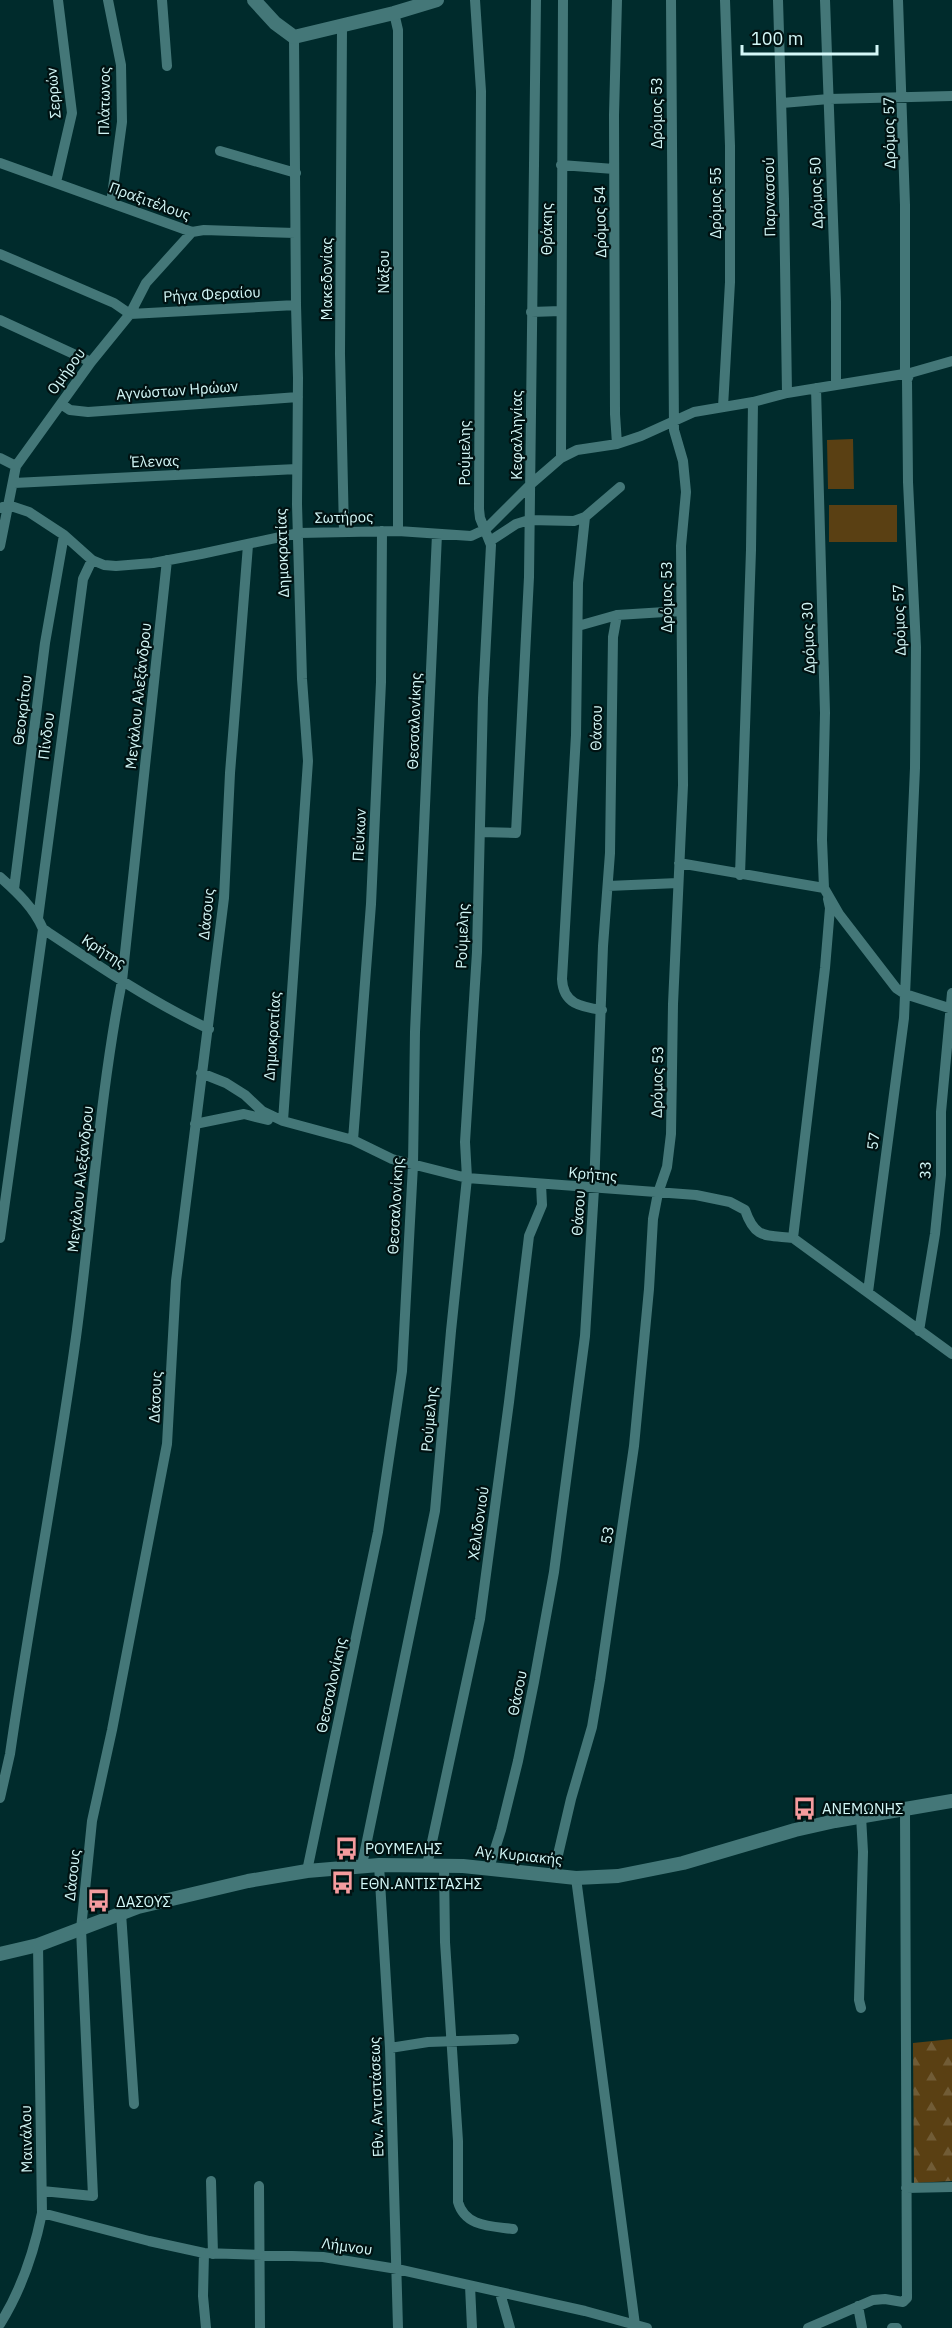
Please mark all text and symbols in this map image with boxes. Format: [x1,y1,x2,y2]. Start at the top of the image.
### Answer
scale bar [742,18,877,56]
text: 100 m [751,27,803,50]
street label: Σερρών [41,66,65,119]
street label: Πλάτωνος [94,67,114,135]
street label: Δρόμος 53 [647,77,666,149]
street label: Δρόμος 57 [879,97,899,169]
street label: Παρνασσού [759,157,779,237]
street label: Δρόμος 50 [805,157,827,229]
street label: Δρόμος 55 [706,167,725,239]
street label: Πραξιτέλους [107,177,193,225]
street label: Δρόμος 54 [590,186,610,258]
street label: Θράκης [537,203,556,255]
street label: Μακεδονίας [317,237,336,321]
street label: Νάξου [374,250,393,294]
street label: Ρήγα Φεραίου [163,282,261,306]
street label: Ομήρου [43,344,89,398]
street label: Αγνώστων Ηρώων [115,376,239,404]
street label: Κεφαλληνίας [507,390,526,480]
street label: Ρούμελης [455,420,474,486]
street label: Έλενας [129,451,180,471]
street label: Σωτήρος [315,507,373,527]
street label: Δημοκρατίας [271,508,293,598]
street label: Δρόμος 53 [657,561,676,633]
street label: Δρόμος 57 [888,584,910,656]
street label: Δρόμος 30 [797,602,819,674]
street label: Μεγάλου Αλεξάνδρου [121,622,155,770]
street label: Θεσσαλονίκης [403,672,425,770]
street label: Θεοκρίτου [8,674,36,746]
street label: Θάσου [586,705,606,751]
street label: Πίνδου [34,711,58,761]
street label: Πεύκων [348,808,370,862]
street label: Δάσους [194,887,218,941]
street label: Ρούμελης [451,903,473,969]
street label: Κρήτης [78,930,130,972]
street label: Δημοκρατίας [259,991,285,1081]
street label: Δρόμος 53 [647,1046,667,1118]
street label: Μεγάλου Αλεξάνδρου [63,1105,97,1253]
street label: 57 [862,1131,884,1151]
street label: Θεσσαλονίκης [383,1157,407,1255]
street label: 33 [915,1161,935,1179]
street label: Κρήτης [568,1162,618,1186]
street label: Θάσου [567,1190,589,1236]
street label: Δάσους [144,1371,166,1423]
street label: Ρούμελης [417,1386,441,1452]
street label: Χελιδονιού [463,1485,493,1561]
street label: 53 [596,1525,618,1545]
street label: Θεσσαλονίκης [312,1636,350,1734]
street label: Θάσου [503,1669,531,1717]
bus stop icon: ΑΝΕΜΩΝΗΣ [791,1795,817,1821]
place label: ΑΝΕΜΩΝΗΣ [822,1799,904,1818]
bus stop icon: ΡΟΥΜΕΛΗΣ [334,1835,360,1861]
place label: ΡΟΥΜΕΛΗΣ [365,1839,443,1858]
street label: Αγ. Κυριακής [474,1841,564,1869]
street label: Δάσους [60,1848,84,1902]
bus stop icon: ΕΘΝ.ΑΝΤΙΣΤΑΣΗΣ [329,1870,355,1896]
place label: ΕΘΝ.ΑΝΤΙΣΤΑΣΗΣ [360,1874,482,1893]
bus stop icon: ΔΑΣΟΥΣ [85,1888,111,1914]
place label: ΔΑΣΟΥΣ [116,1892,171,1911]
street label: Εθν. Αντιστάσεως [364,2036,388,2158]
street label: Μαινάλου [16,2105,36,2173]
street label: Λήμνου [320,2233,374,2259]

